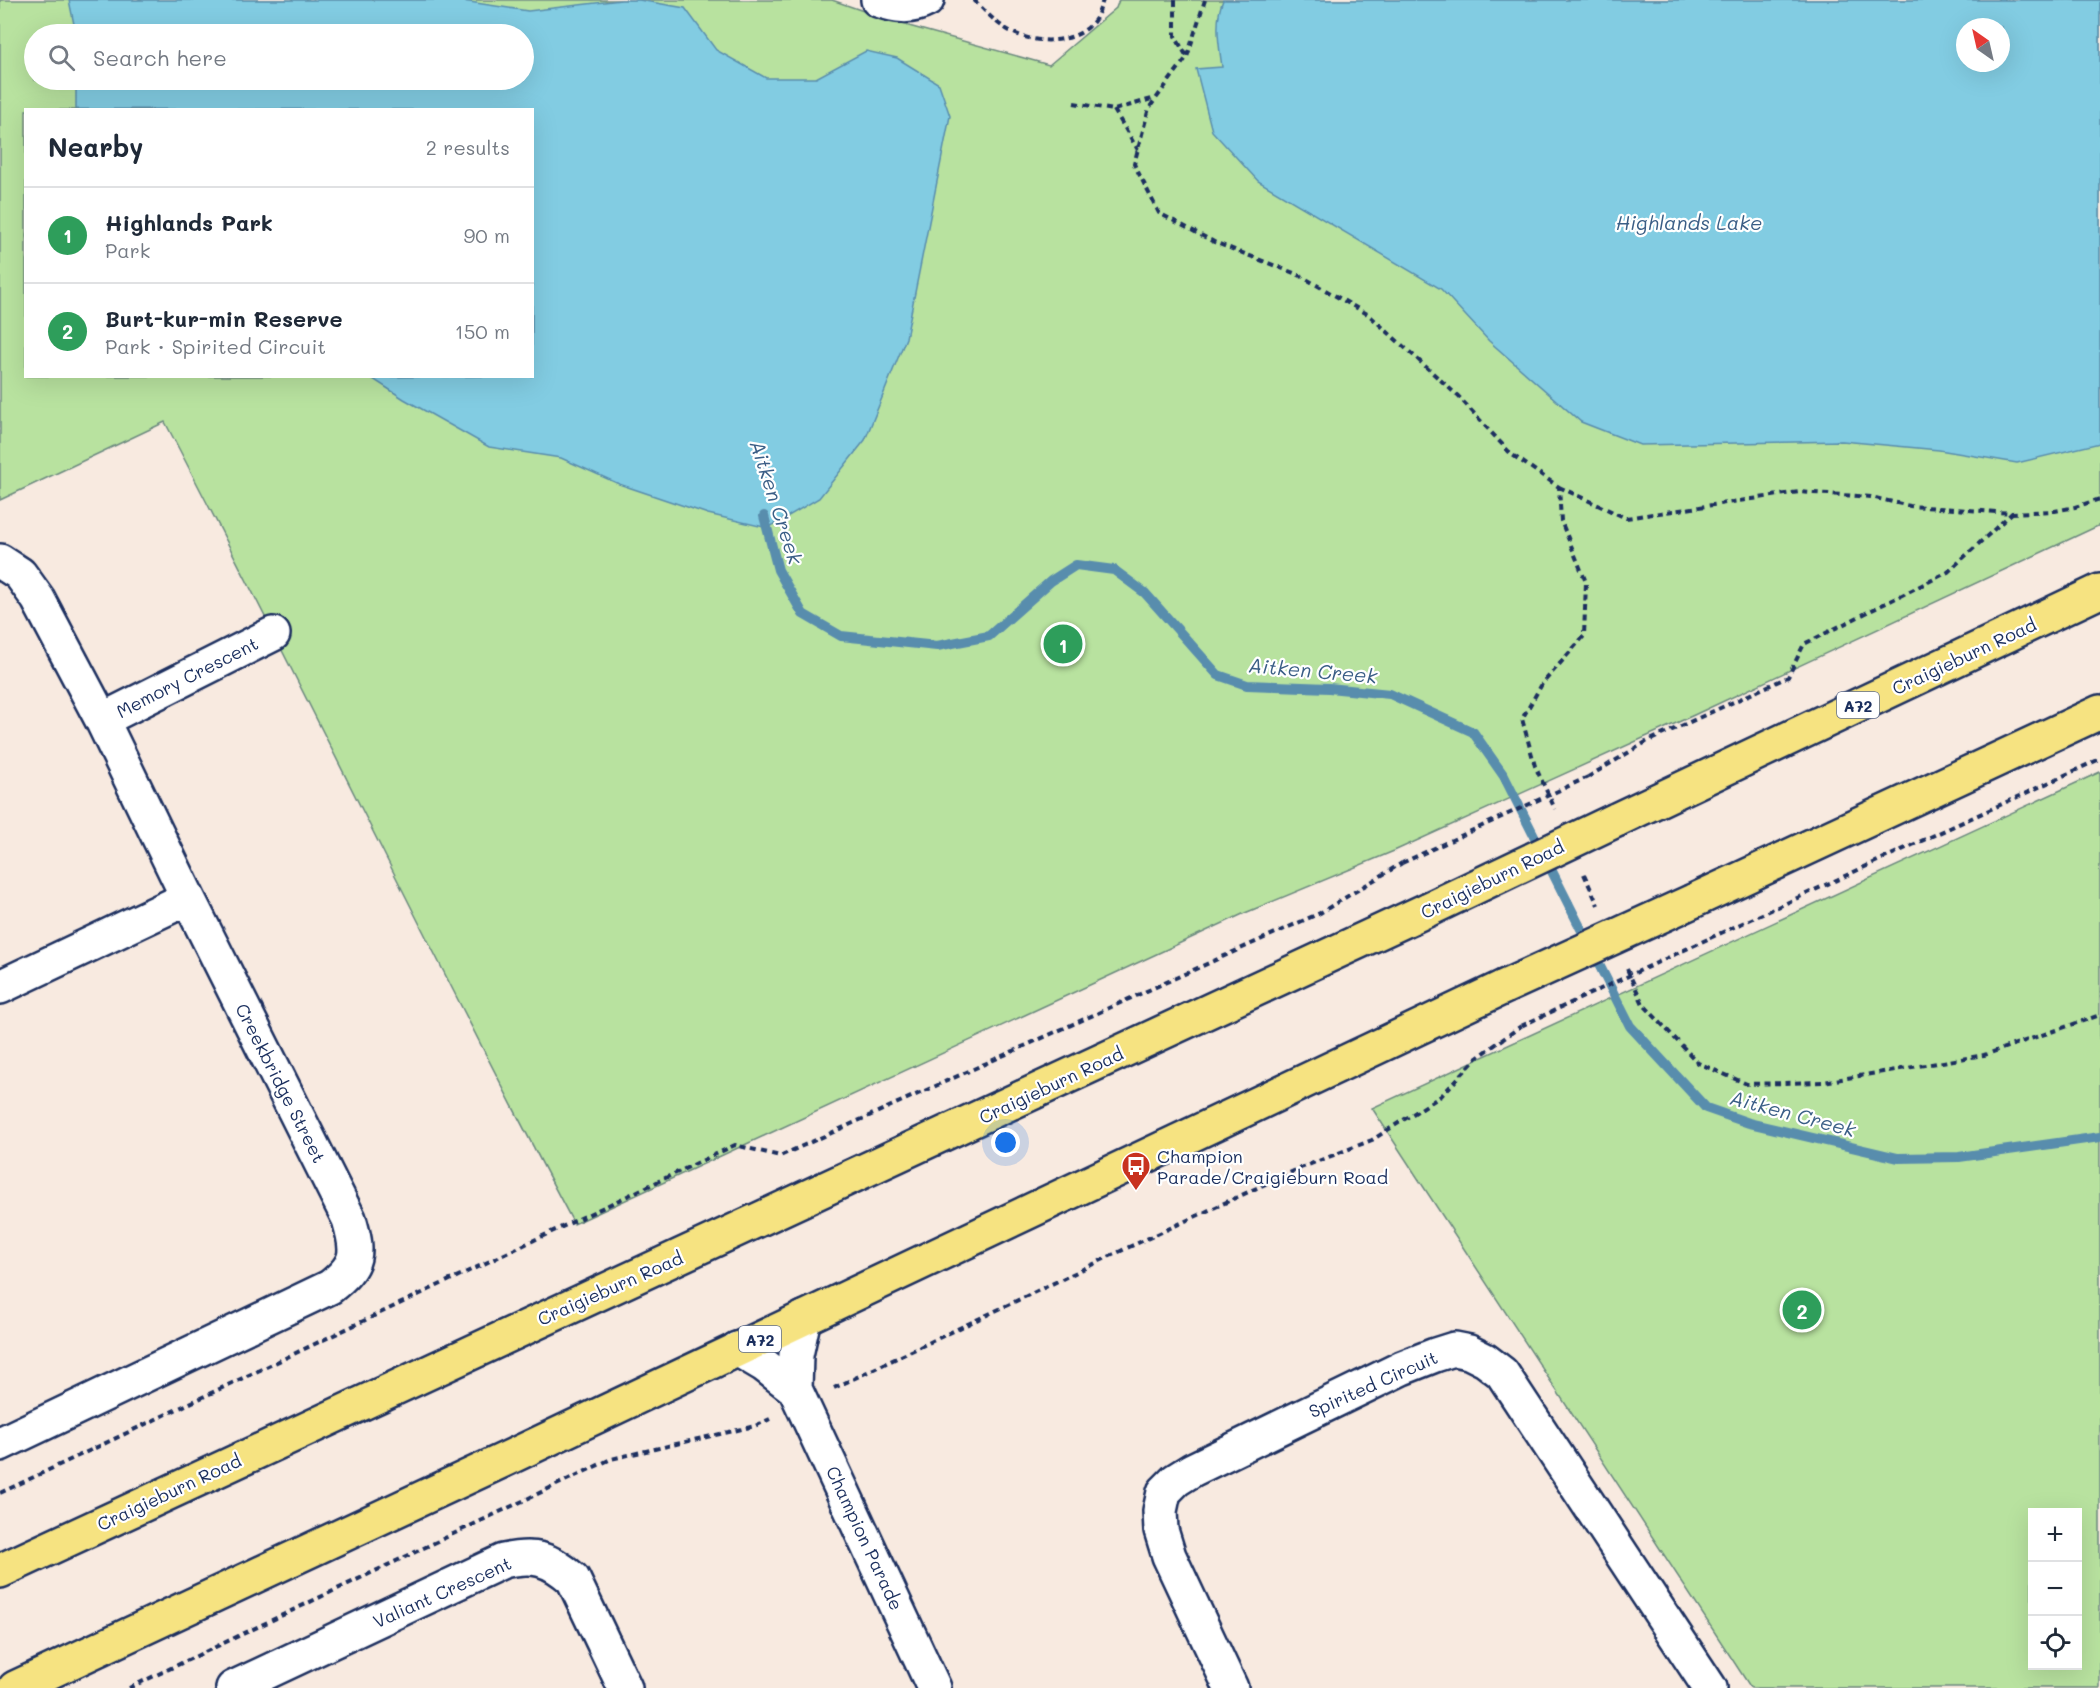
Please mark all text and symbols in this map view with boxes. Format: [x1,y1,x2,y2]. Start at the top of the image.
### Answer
north arrow [1956,18,2010,72]
search box [24,24,534,90]
icon: search [45,41,78,74]
text: Search here [93,43,227,72]
text: Nearby [48,130,143,164]
text: 2 results [426,134,510,160]
text: Highlands Park [105,208,273,237]
water label: Highlands Lake [1616,209,1762,235]
text: 1 [63,222,72,248]
text: 90 m [464,222,510,248]
text: Park [105,237,150,263]
text: Burt-kur-min Reserve [105,304,343,333]
text: 2 [62,318,73,344]
text: 150 m [455,318,510,344]
text: Park · Spirited Circuit [105,333,326,359]
water label: Aitken Creek [745,437,809,568]
street label: Craigieburn Road [1888,612,2040,700]
pin: 1 [1044,622,1082,666]
street label: Memory Crescent [112,631,262,723]
water label: Aitken Creek [1248,651,1379,689]
road number: A72 [1837,692,1879,718]
street label: Craigieburn Road [1416,834,1568,924]
street label: Creekbridge Street [230,999,332,1167]
street label: Craigieburn Road [975,1041,1127,1129]
water label: Aitken Creek [1727,1084,1859,1142]
your location [991,1128,1020,1157]
place label: Champion Parade/Craigieburn Road [1157,1144,1388,1189]
bus stop icon: Champion Parade/Craigieburn Road [1120,1150,1152,1192]
street label: Craigieburn Road [534,1245,686,1331]
pin: 2 [1782,1288,1822,1332]
road number: A72 [739,1326,781,1352]
street label: Spirited Circuit [1305,1345,1441,1423]
street label: Craigieburn Road [93,1448,245,1536]
street label: Champion Parade [821,1462,909,1614]
map controls [2028,1508,2082,1670]
button: + [2028,1508,2082,1562]
street label: Valiant Crescent [369,1551,515,1633]
button: − [2028,1562,2082,1616]
button: locate [2028,1616,2082,1670]

